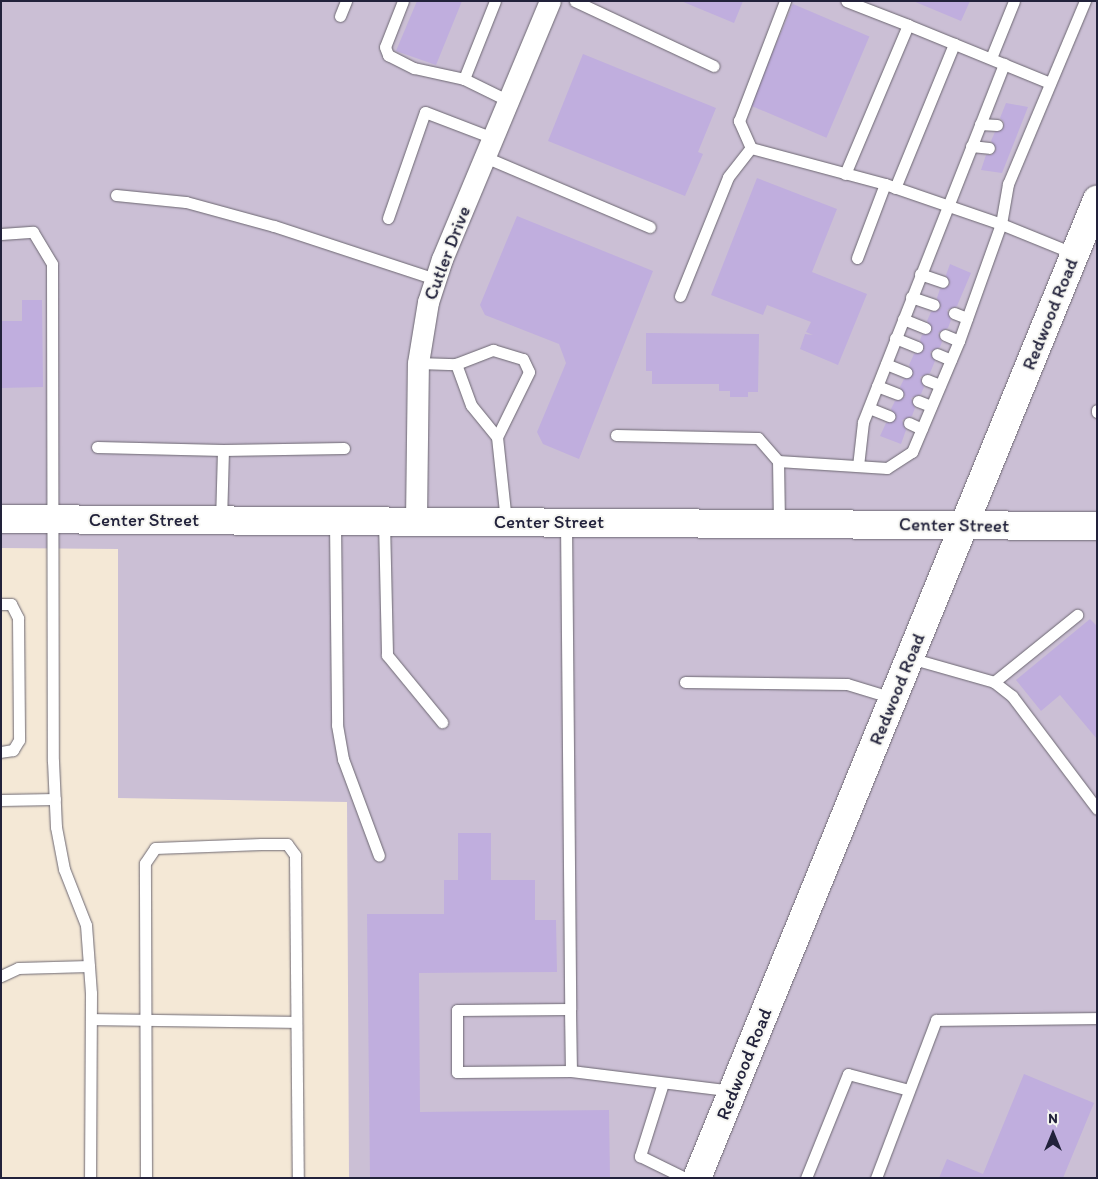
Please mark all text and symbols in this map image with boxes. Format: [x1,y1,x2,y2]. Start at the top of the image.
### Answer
street label: Cutler Drive [419,203,475,303]
street label: Redwood Road [1017,255,1083,373]
street label: Center Street [89,509,199,531]
street label: Center Street [494,511,604,533]
street label: Center Street [899,513,1009,537]
street label: Redwood Road [864,630,930,748]
street label: Redwood Road [711,1005,777,1123]
north arrow [1028,1109,1078,1159]
text: N [1048,1110,1058,1127]

